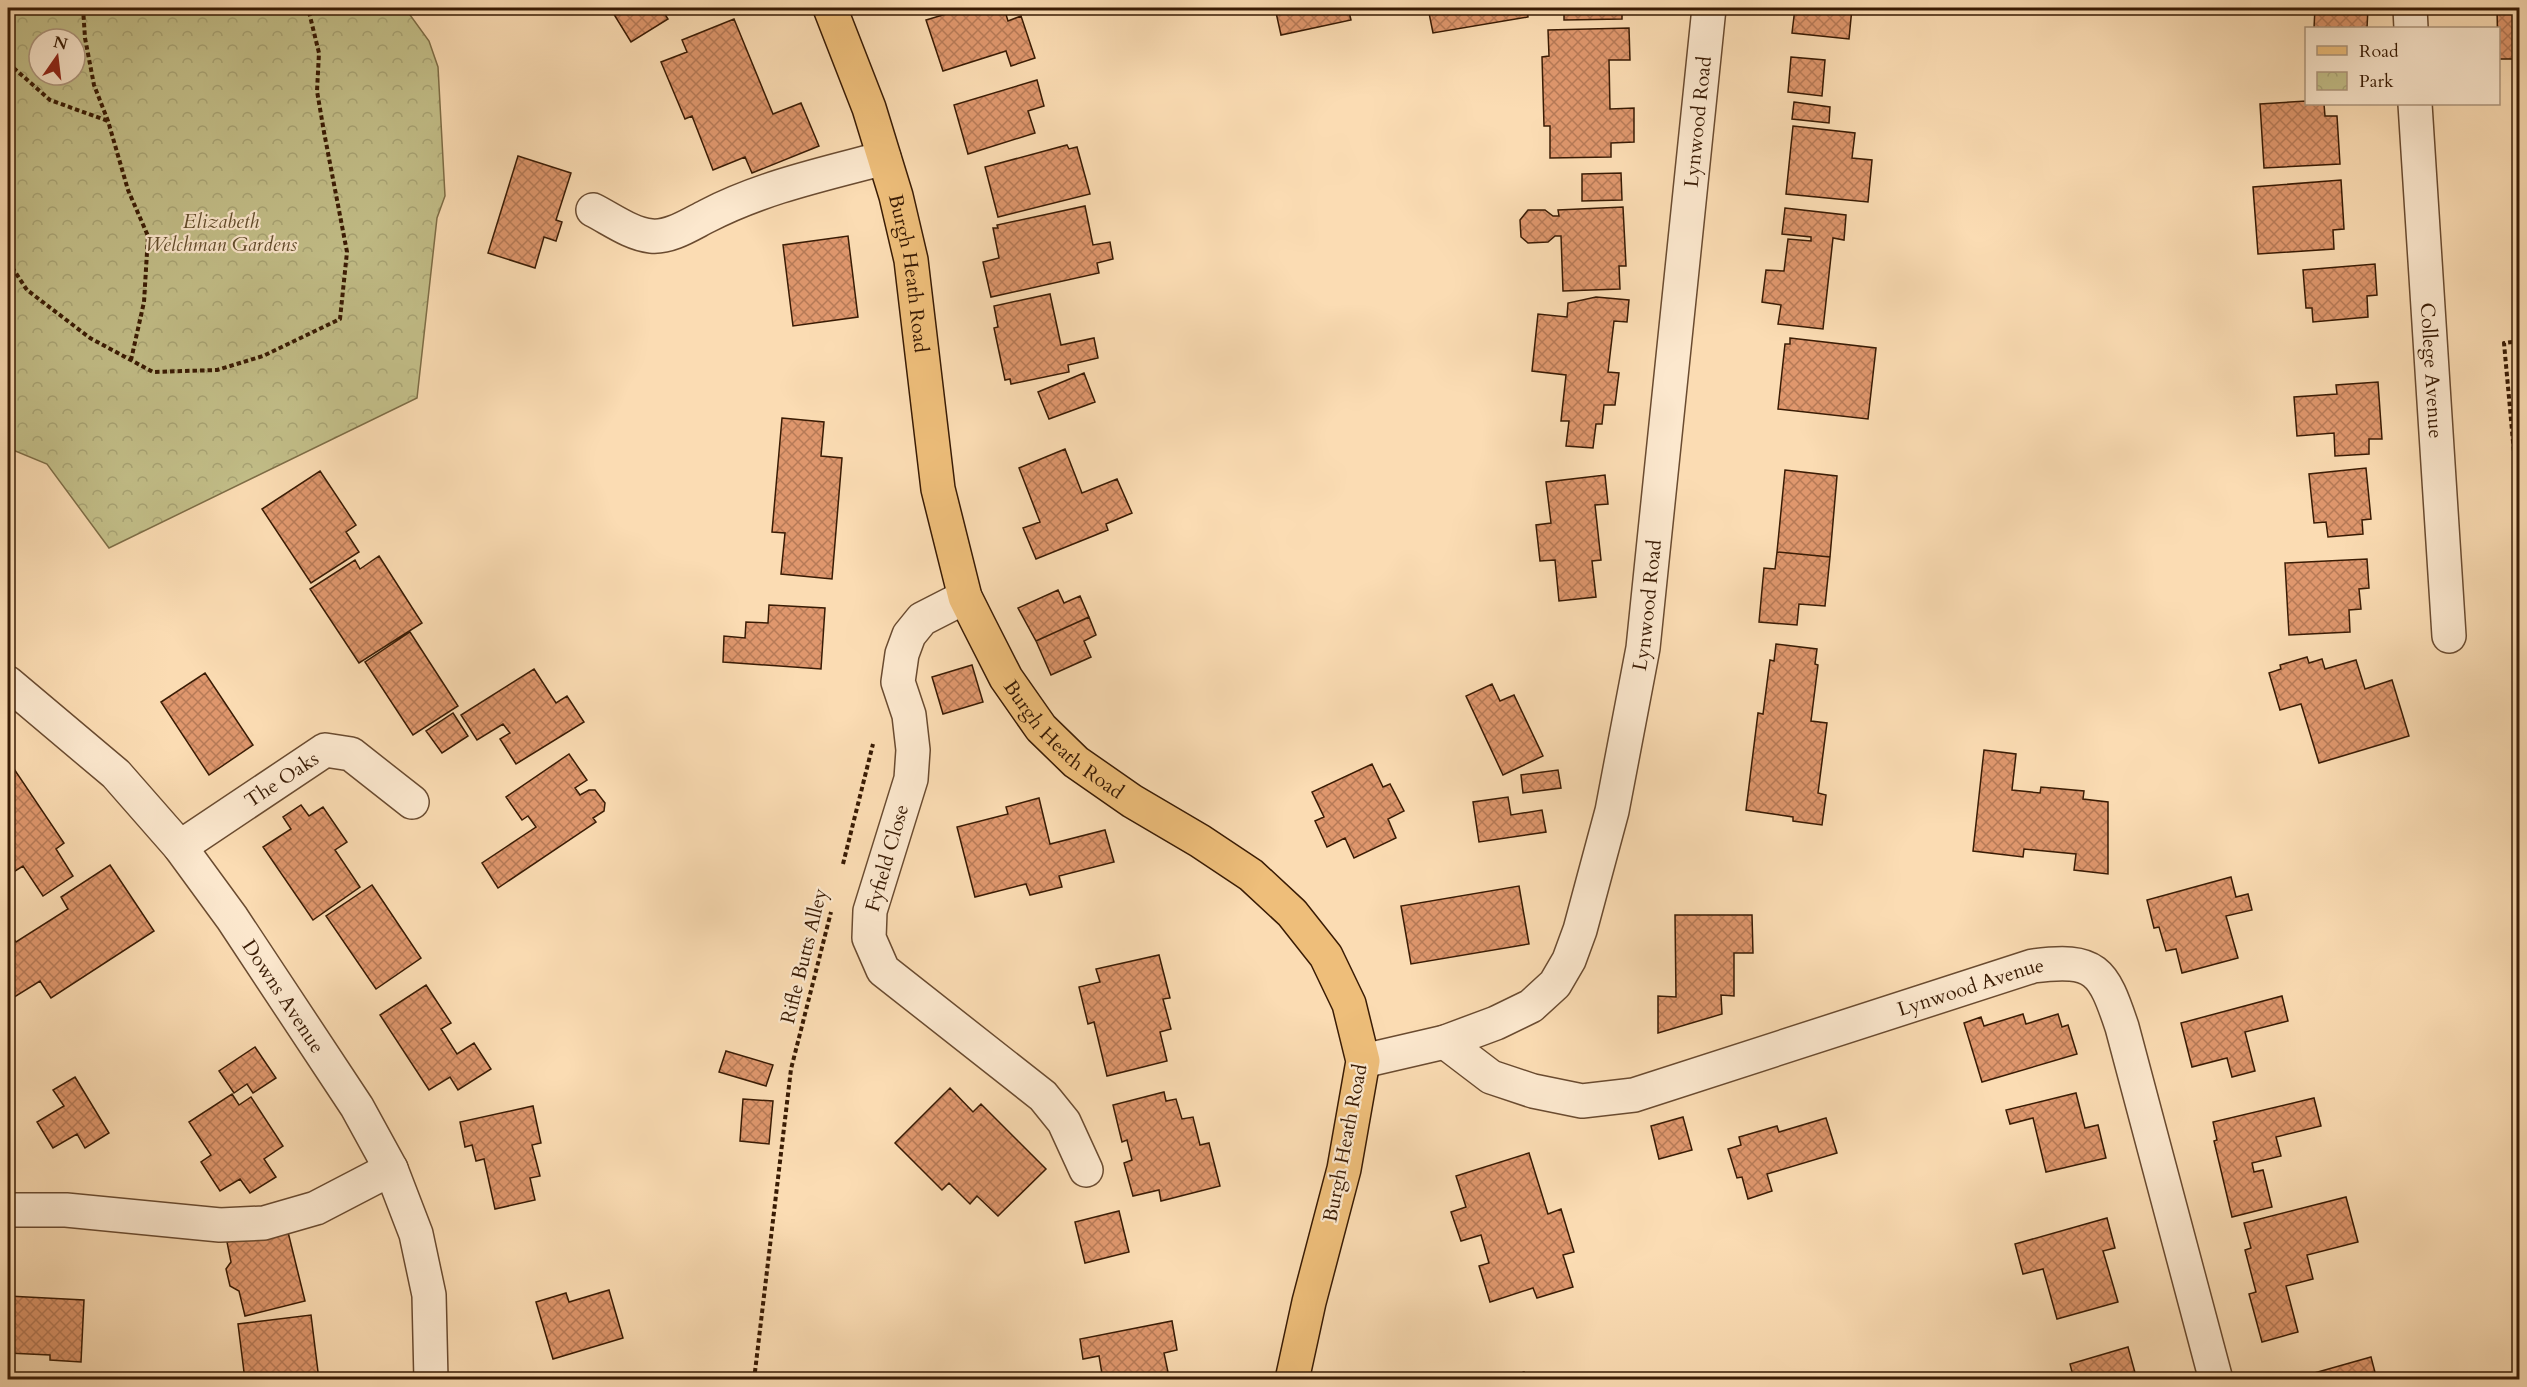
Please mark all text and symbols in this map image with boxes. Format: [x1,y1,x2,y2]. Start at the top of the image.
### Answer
north arrow [27,27,87,87]
legend [2305,27,2500,105]
text: N [51,31,70,56]
text: Road [2359,39,2399,64]
street label: Lynwood Road [1677,54,1717,189]
text: Park [2359,69,2394,94]
street label: Burgh Heath Road [882,191,935,354]
park label: Elizabeth Welchman Gardens [145,208,297,258]
street label: College Avenue [2414,302,2450,439]
street label: Lynwood Road [1625,538,1668,673]
street label: Burgh Heath Road [998,674,1130,805]
street label: The Oaks [239,745,324,814]
street label: Fyfield Close [859,801,915,915]
street label: Rifle Butts Alley [774,885,834,1027]
street label: Downs Avenue [236,934,331,1058]
street label: Lynwood Avenue [1894,951,2045,1023]
street label: Burgh Heath Road [1316,1061,1374,1224]

